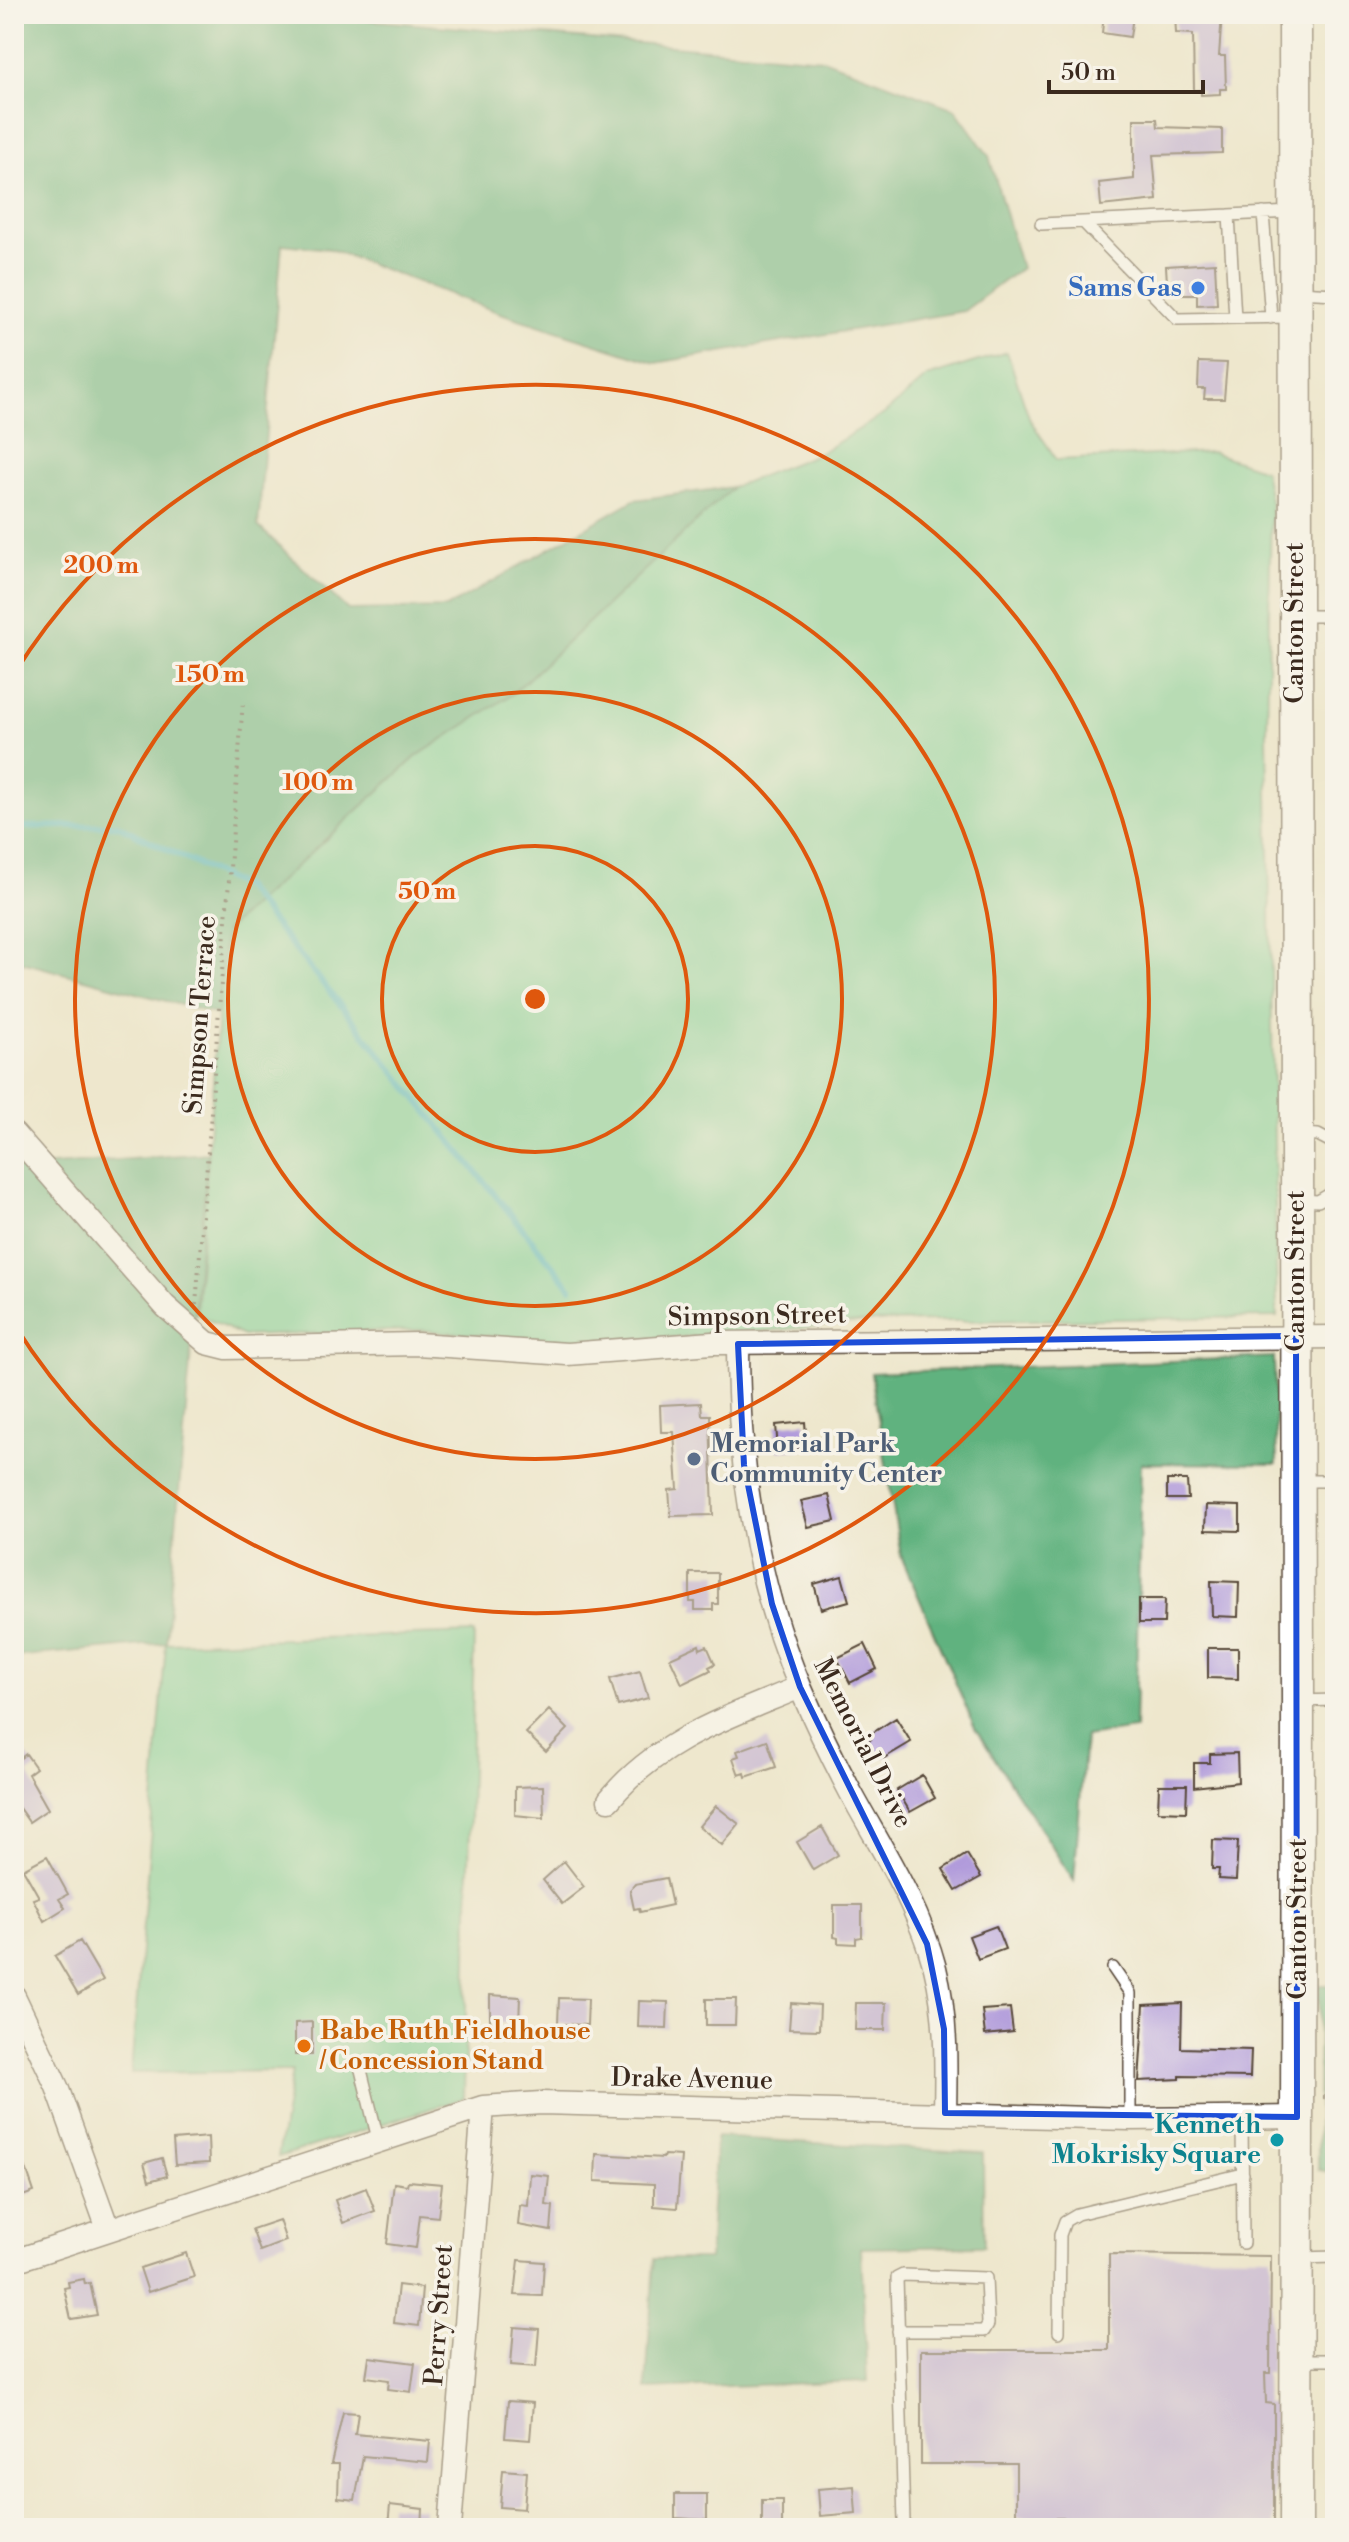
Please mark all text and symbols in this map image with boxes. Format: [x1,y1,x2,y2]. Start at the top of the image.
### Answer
scale bar [1049,44,1203,94]
text: 50 m [1061,58,1116,88]
place label: Sams Gas [1068,272,1182,304]
marker: Sams Gas [1189,279,1207,297]
street label: Canton Street [1279,542,1311,704]
text: 200 m [63,551,139,581]
text: 150 m [175,660,245,690]
text: 100 m [282,768,354,798]
text: 50 m [398,877,456,907]
street label: Simpson Terrace [177,914,223,1116]
centre of rings [521,985,549,1013]
street label: Canton Street [1280,1190,1312,1352]
street label: Simpson Street [667,1298,847,1334]
place label: Memorial Park Community Center [710,1428,942,1490]
marker: Memorial Park Community Center [685,1450,703,1468]
street label: Memorial Drive [806,1653,920,1833]
street label: Canton Street [1282,1838,1314,2000]
place label: Babe Ruth Fieldhouse / Concession Stand [319,2015,591,2077]
marker: Babe Ruth Fieldhouse / Concession Stand [295,2037,313,2055]
street label: Drake Avenue [611,2062,773,2096]
place label: Kenneth Mokrisky Square [1052,2109,1261,2171]
marker: Kenneth Mokrisky Square [1268,2131,1286,2149]
street label: Perry Street [418,2243,460,2387]

